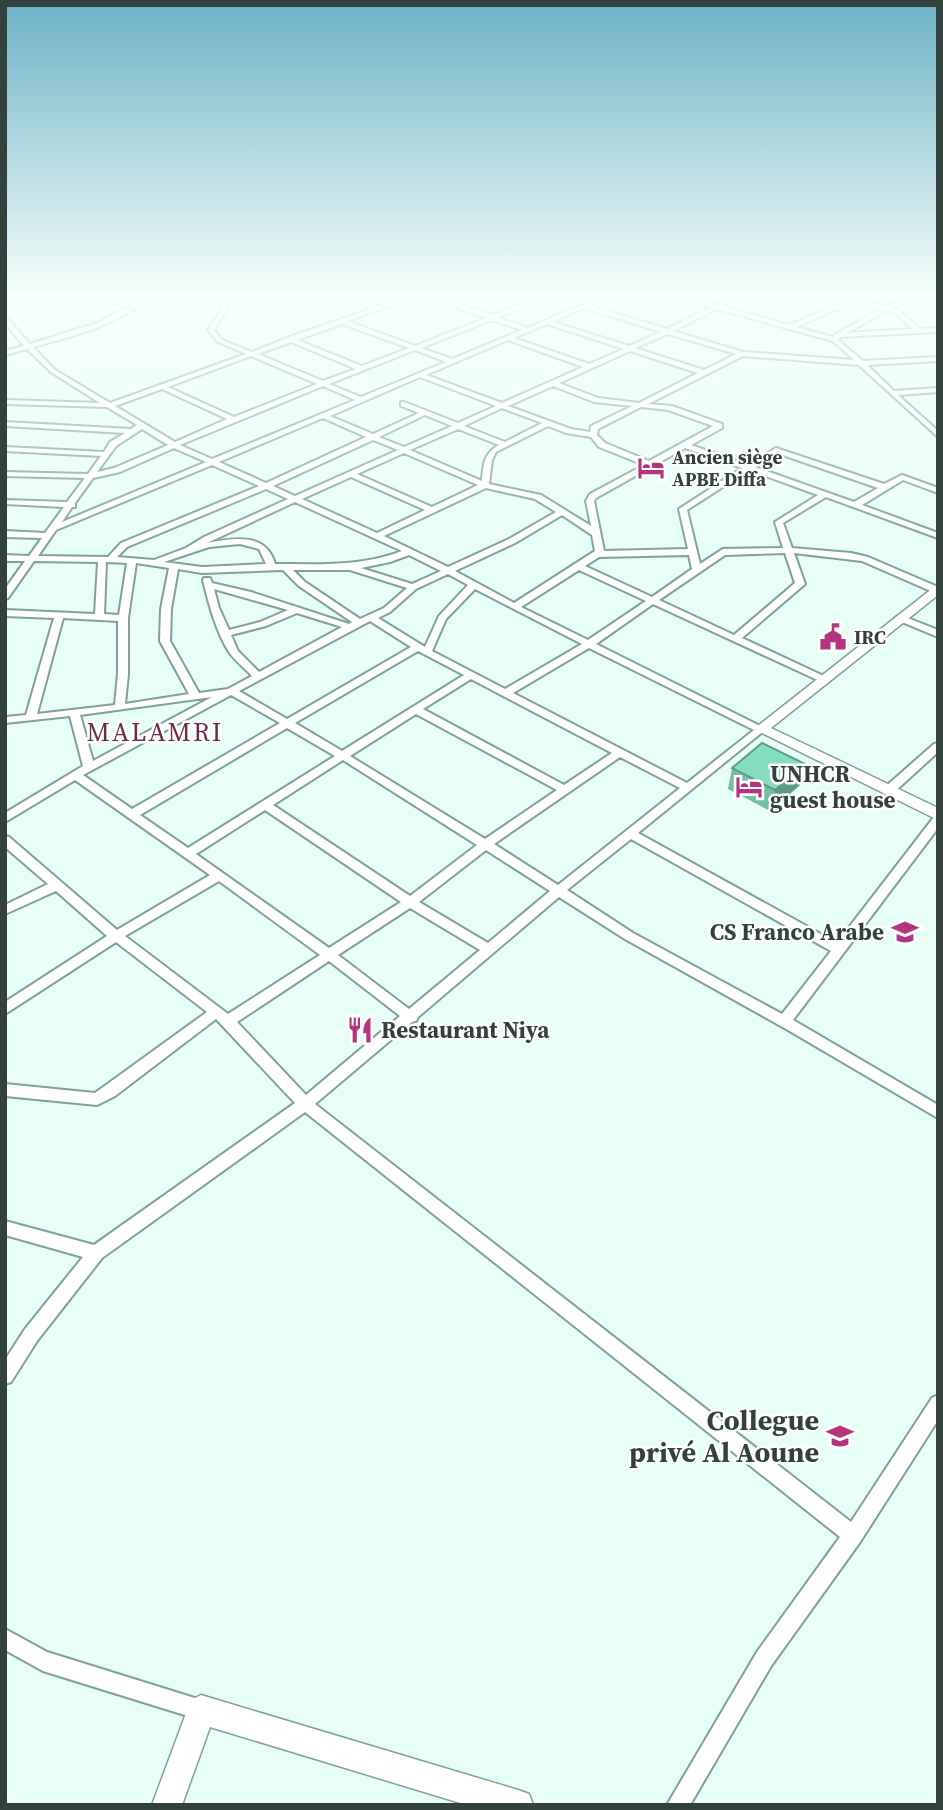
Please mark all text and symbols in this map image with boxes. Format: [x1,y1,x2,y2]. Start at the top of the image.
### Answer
place label: Ancien siège APBE Diffa [672,444,782,492]
hotel icon: Ancien siège APBE Diffa [636,453,666,483]
public building icon: IRC [818,622,848,652]
place label: IRC [854,624,886,650]
district label: MALAMRI [87,714,223,750]
place label: UNHCR guest house [770,758,896,816]
hotel icon: UNHCR guest house [734,772,764,802]
place label: CS Franco Arabe [710,916,884,948]
school or university icon: CS Franco Arabe [890,917,920,947]
place label: Restaurant Niya [381,1014,550,1046]
restaurant icon: Restaurant Niya [345,1015,375,1045]
place label: Collegue privé Al Aoune [629,1401,819,1471]
school or university icon: Collegue privé Al Aoune [825,1421,855,1451]

